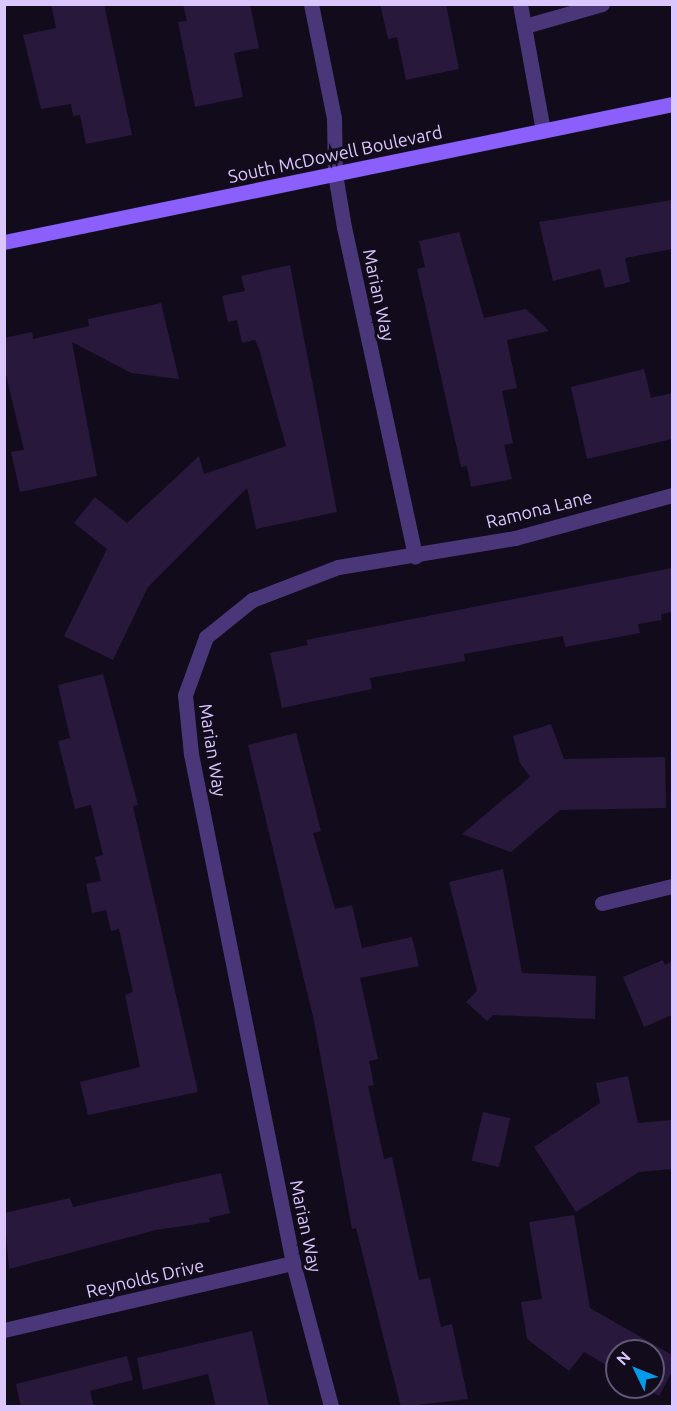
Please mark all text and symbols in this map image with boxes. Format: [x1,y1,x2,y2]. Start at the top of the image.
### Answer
street label: South McDowell Boulevard [226,121,444,187]
street label: Marian Way [359,247,399,343]
street label: Ramona Lane [484,485,594,533]
street label: Marian Way [195,702,231,798]
street label: Marian Way [286,1178,326,1274]
street label: Reynolds Drive [84,1254,206,1302]
north arrow [605,1339,665,1399]
text: N [613,1348,634,1369]

